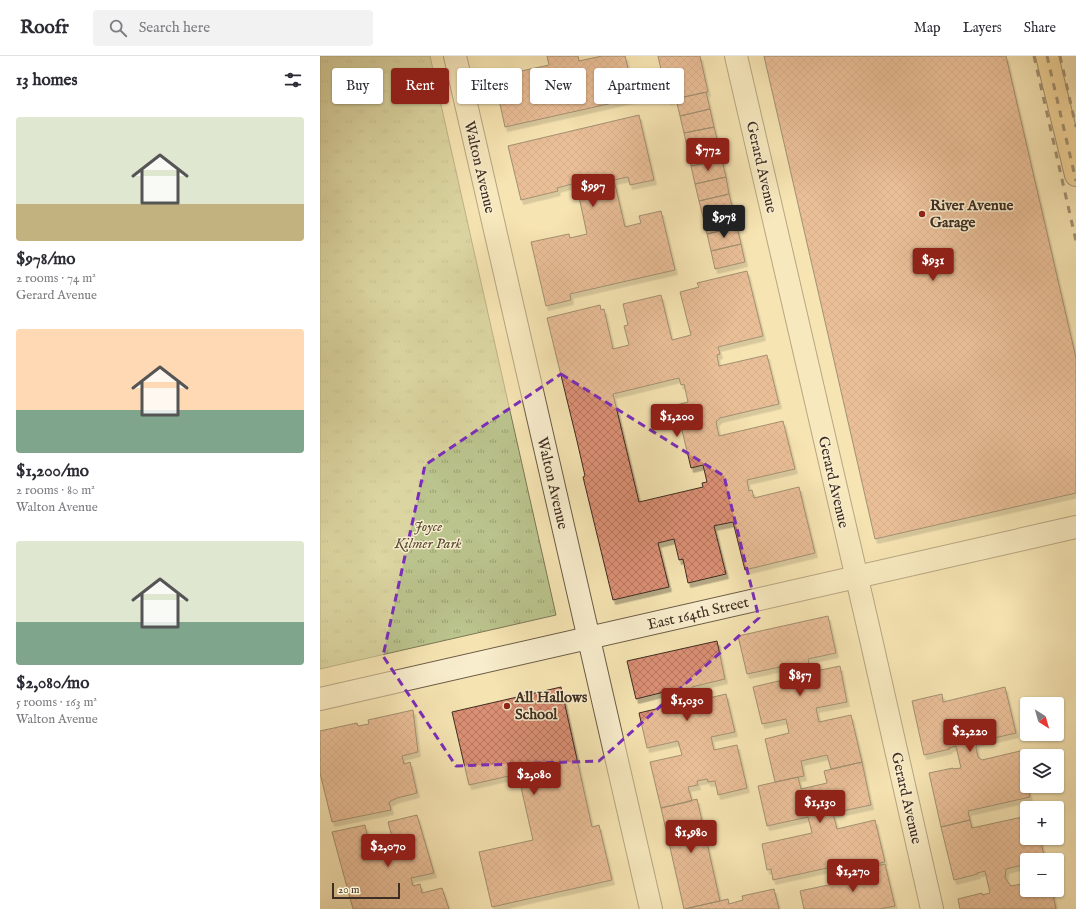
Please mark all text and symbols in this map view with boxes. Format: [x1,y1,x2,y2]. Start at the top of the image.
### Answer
search box [93,10,373,46]
text: Roofr [20,16,69,40]
icon: search [107,17,129,39]
text: Search here [139,18,210,37]
text: Map [914,19,941,37]
text: Layers [963,19,1002,37]
text: Share [1024,19,1056,37]
chip: Buy [332,68,383,104]
chip: Rent [391,68,449,104]
chip: Filters [457,68,522,104]
chip: New [530,68,586,104]
chip: Apartment [594,68,684,104]
icon: filters [282,69,304,91]
text: 13 homes [16,70,77,91]
street label: Walton Avenue [460,119,499,215]
street label: Gerard Avenue [742,119,781,215]
pin: $772 [684,138,732,172]
text: $772 [695,142,721,159]
icon: home [124,143,196,215]
pin: $997 [569,174,617,208]
text: $997 [581,178,605,195]
place label: River Avenue Garage [930,196,1013,232]
pin: $978 [700,205,748,239]
text: $978 [712,209,736,226]
marker: River Avenue Garage [917,209,927,219]
pin: $931 [909,248,957,282]
text: $978/mo [16,249,75,270]
text: $931 [922,252,944,269]
text: 2 rooms · 74 m² [16,270,96,287]
text: Gerard Avenue [16,287,97,304]
icon: home [124,355,196,427]
pin: $1,200 [644,404,710,438]
text: $1,200 [660,408,694,425]
street label: Gerard Avenue [814,434,853,530]
street label: Walton Avenue [533,435,572,531]
text: $1,200/mo [16,461,89,482]
text: 2 rooms · 80 m² [16,482,95,499]
text: Walton Avenue [16,499,98,516]
park label: Joyce Kilmer Park [393,517,462,553]
icon: home [124,567,196,639]
street label: East 164th Street [646,593,751,634]
pin: $857 [776,663,824,697]
text: $857 [788,667,812,684]
text: $2,080/mo [16,673,89,694]
place label: All Hallows School [514,688,588,724]
pin: $1,030 [654,688,720,722]
text: $1,030 [670,692,704,709]
text: 5 rooms · 163 m² [16,694,97,711]
north arrow [1020,697,1064,741]
map controls [1020,697,1064,897]
marker: All Hallows School [502,701,512,711]
text: Walton Avenue [16,711,98,728]
pin: $2,220 [937,719,1003,753]
text: $2,220 [952,723,988,740]
button: layers [1020,749,1064,793]
street label: Gerard Avenue [887,750,926,846]
pin: $2,080 [501,762,567,796]
text: $2,080 [517,766,551,783]
pin: $1,130 [787,790,853,824]
text: $1,130 [804,794,836,811]
button: + [1020,801,1064,845]
pin: $1,980 [658,820,724,854]
text: $1,980 [675,824,707,841]
pin: $2,070 [355,834,421,868]
text: $2,070 [370,838,406,855]
button: − [1020,853,1064,897]
pin: $1,270 [820,859,886,893]
text: $1,270 [836,863,870,880]
scale bar [332,881,400,900]
text: 20 m [338,883,359,897]

